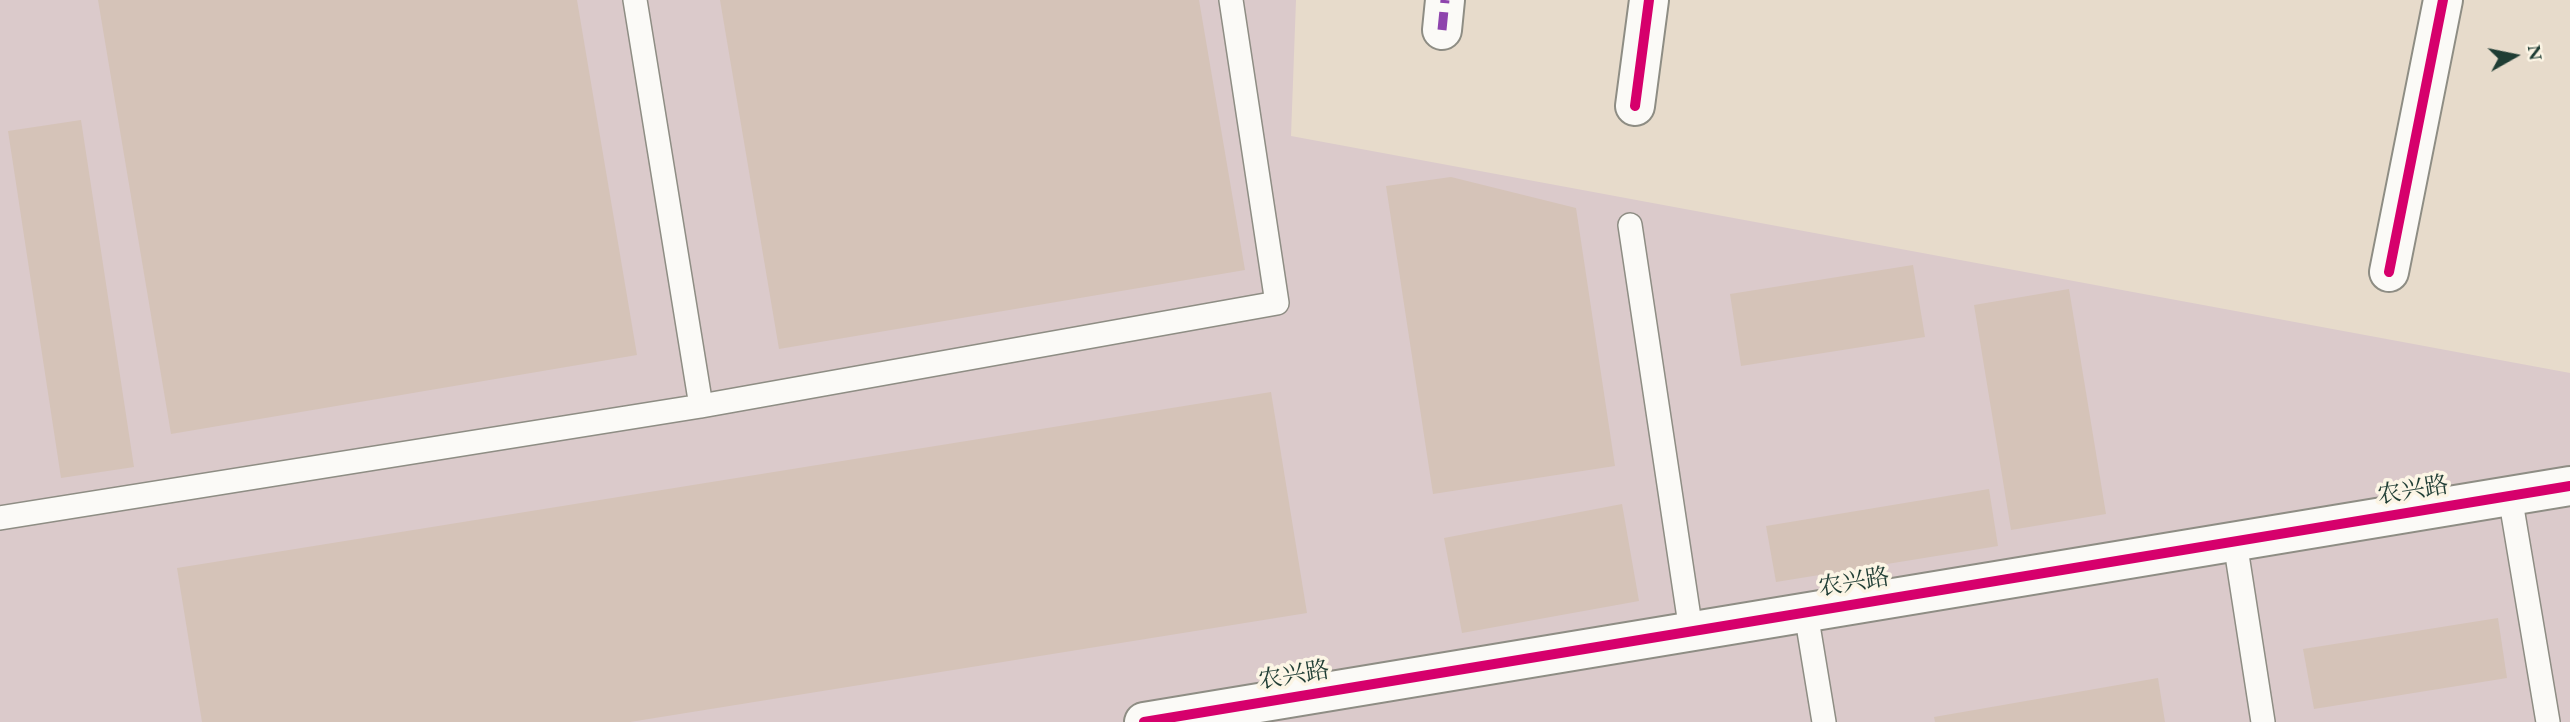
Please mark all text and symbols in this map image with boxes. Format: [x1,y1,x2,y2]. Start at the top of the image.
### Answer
north arrow [2479,21,2549,91]
text: N [2522,43,2549,62]
street label: 农兴路 [2375,471,2451,511]
street label: 农兴路 [1816,563,1892,603]
street label: 农兴路 [1256,656,1332,696]

